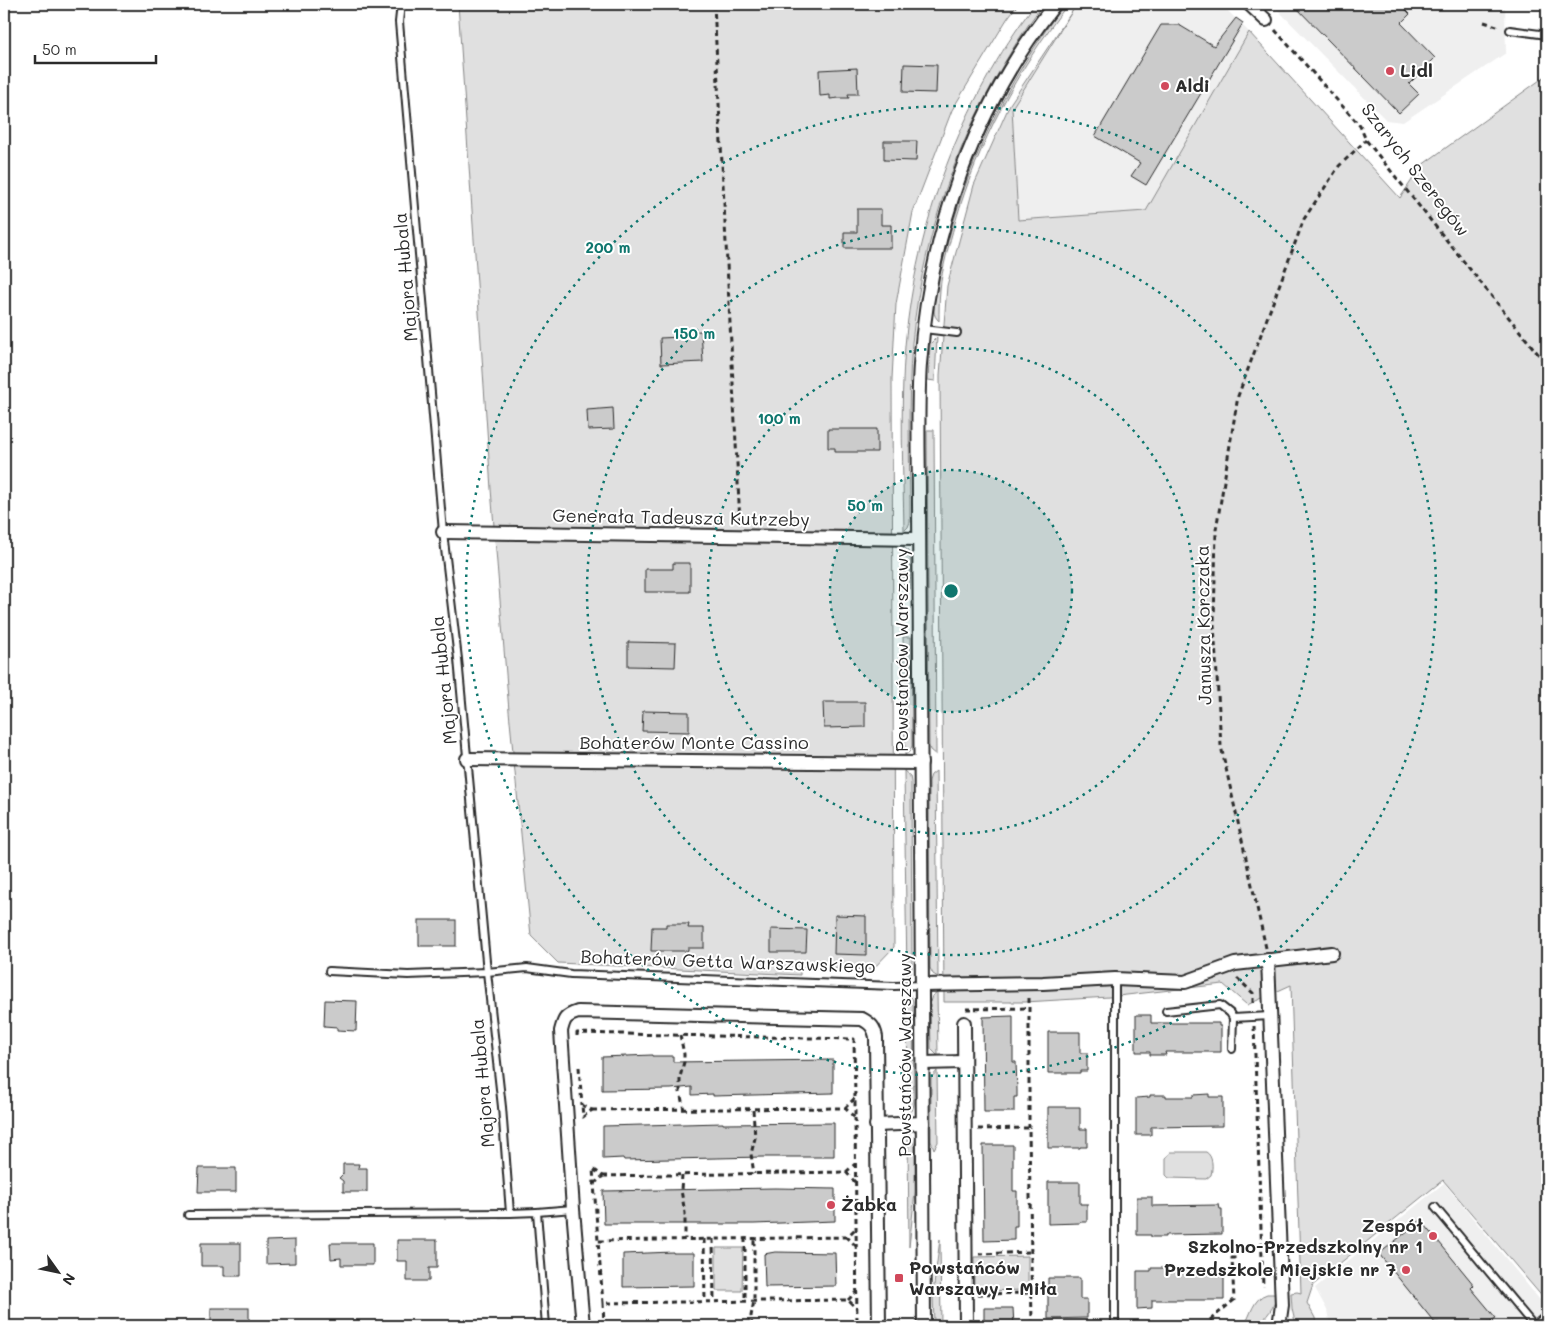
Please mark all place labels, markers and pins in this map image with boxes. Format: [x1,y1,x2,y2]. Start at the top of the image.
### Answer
place label: Lidl [1400,58,1433,82]
marker: Lidl [1384,65,1396,77]
place label: Aldi [1175,73,1210,97]
marker: Aldi [1159,80,1171,92]
centre of rings [942,582,960,600]
place label: Żabka [841,1192,897,1216]
marker: Żabka [825,1199,837,1211]
place label: Zespół Szkolno-Przedszkolny nr 1 [1188,1213,1424,1258]
marker: Zespół Szkolno-Przedszkolny nr 1 [1427,1230,1439,1242]
place label: Powstańców Warszawy - Miła [909,1255,1057,1300]
place label: Przedszkole Miejskie nr 7 [1164,1257,1396,1281]
marker: Przedszkole Miejskie nr 7 [1400,1264,1412,1276]
marker: Powstańców Warszawy - Miła [893,1272,905,1284]

